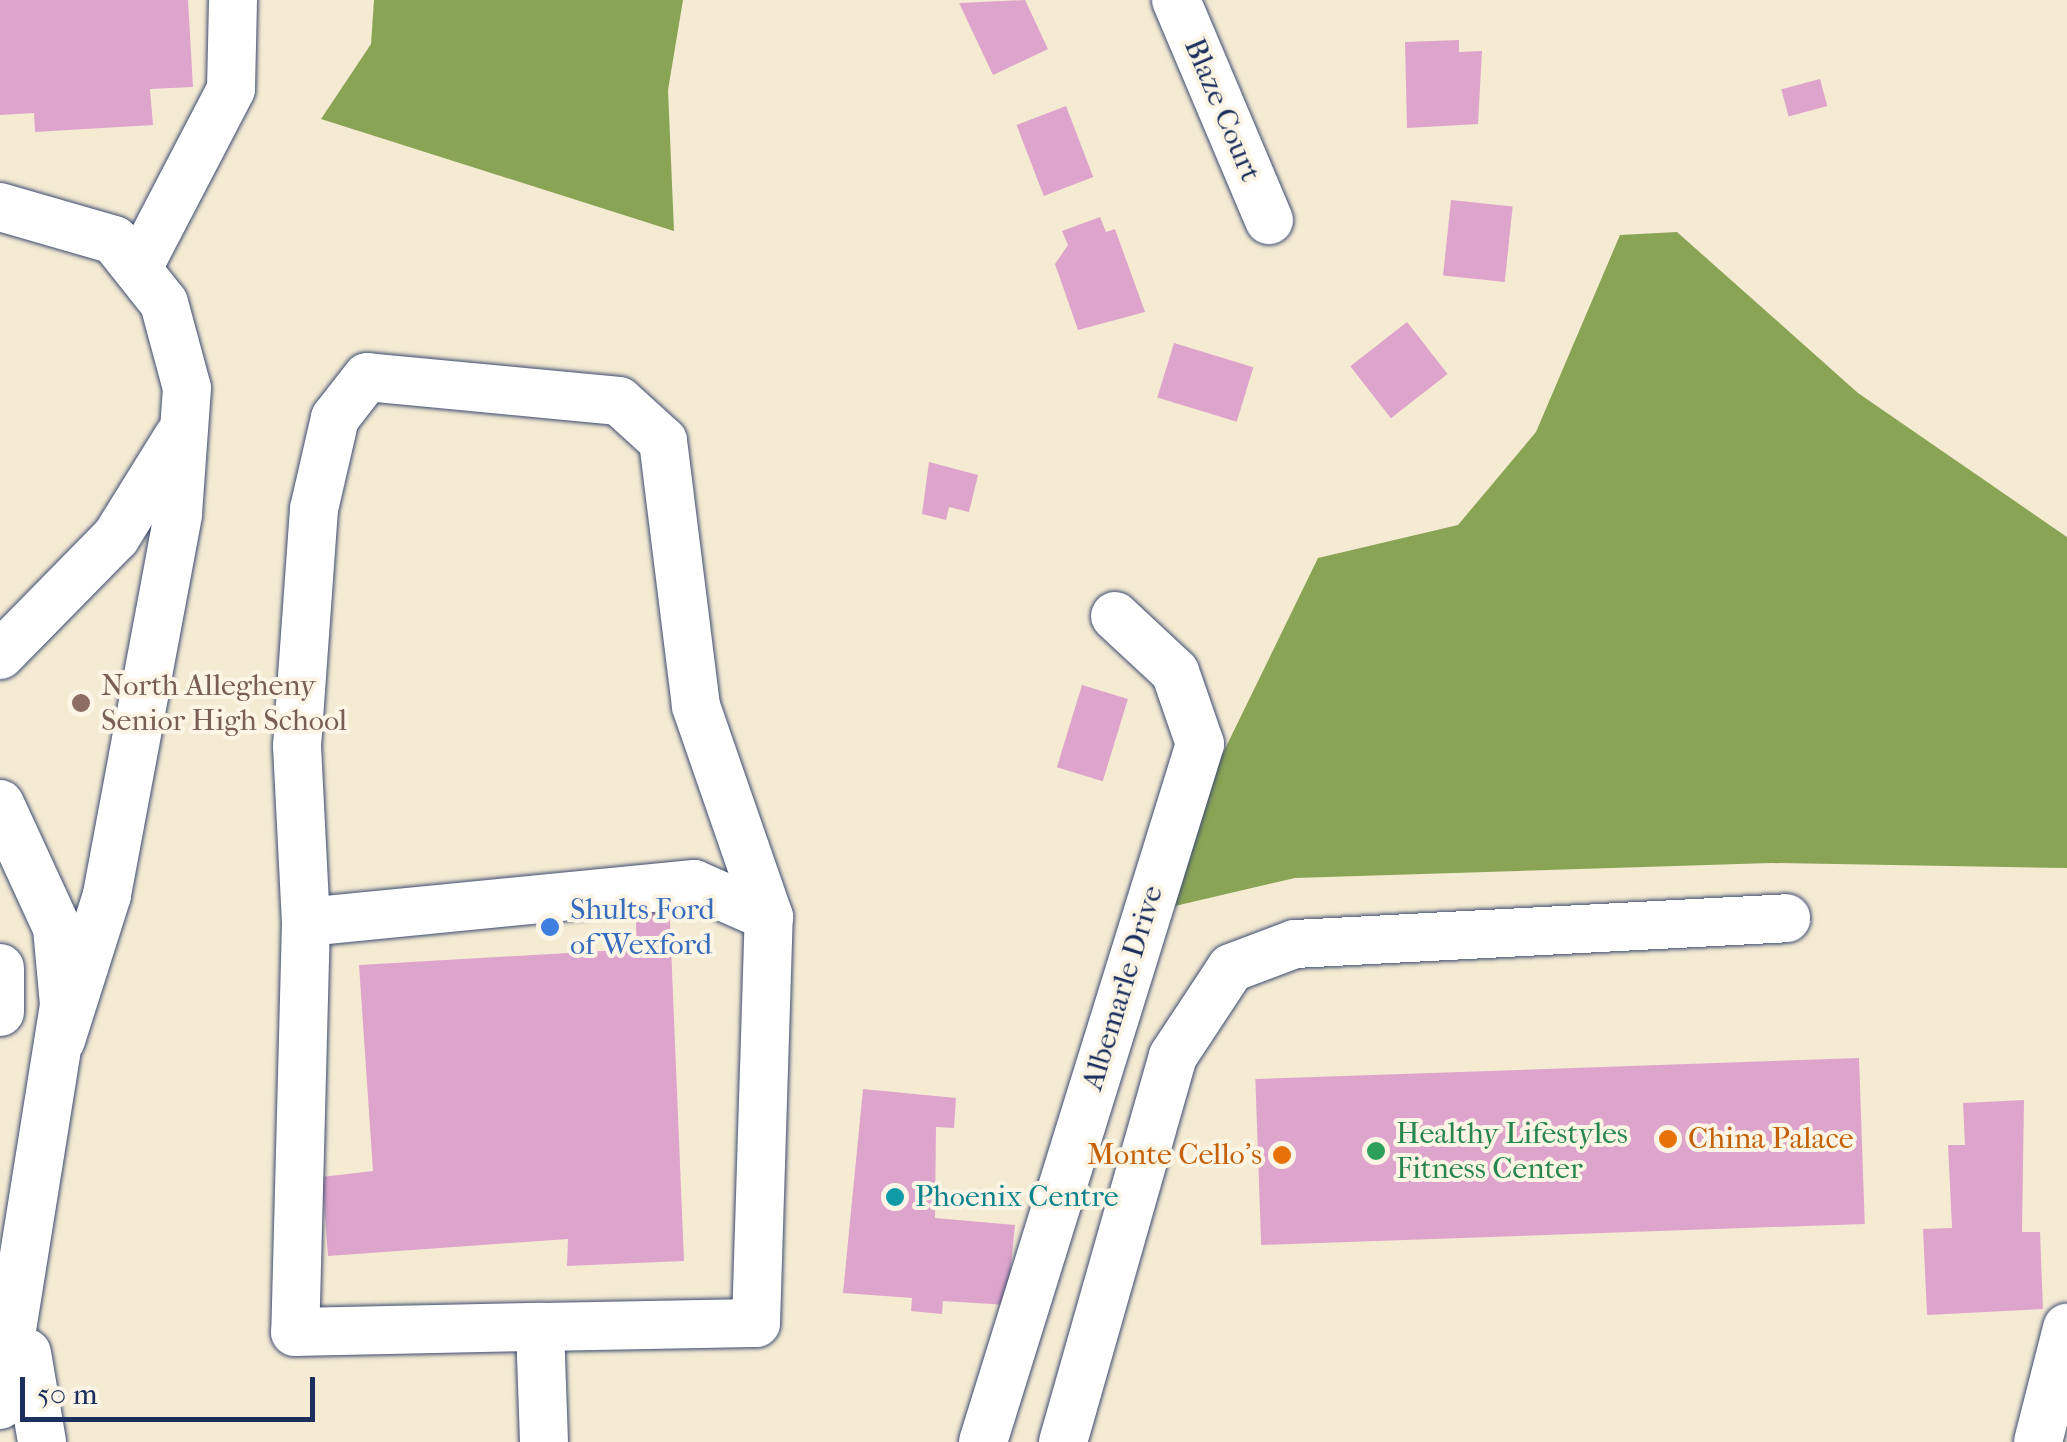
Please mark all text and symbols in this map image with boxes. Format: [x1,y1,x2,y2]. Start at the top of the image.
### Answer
street label: Blaze Court [1176,33,1268,187]
place label: North Allegheny Senior High School [101,668,347,738]
marker: North Allegheny Senior High School [70,692,92,714]
street label: Albemarle Drive [1075,881,1171,1095]
place label: Shults Ford of Wexford [570,892,715,962]
marker: Shults Ford of Wexford [539,916,561,938]
place label: Healthy Lifestyles Fitness Center [1396,1116,1628,1186]
place label: China Palace [1688,1121,1854,1157]
marker: China Palace [1657,1128,1679,1150]
place label: Monte Cello's [1087,1137,1262,1173]
marker: Healthy Lifestyles Fitness Center [1365,1140,1387,1162]
marker: Monte Cello's [1271,1144,1293,1166]
place label: Phoenix Centre [915,1179,1119,1215]
marker: Phoenix Centre [884,1186,906,1208]
scale bar [25,1357,320,1419]
text: 50 m [37,1377,98,1412]

